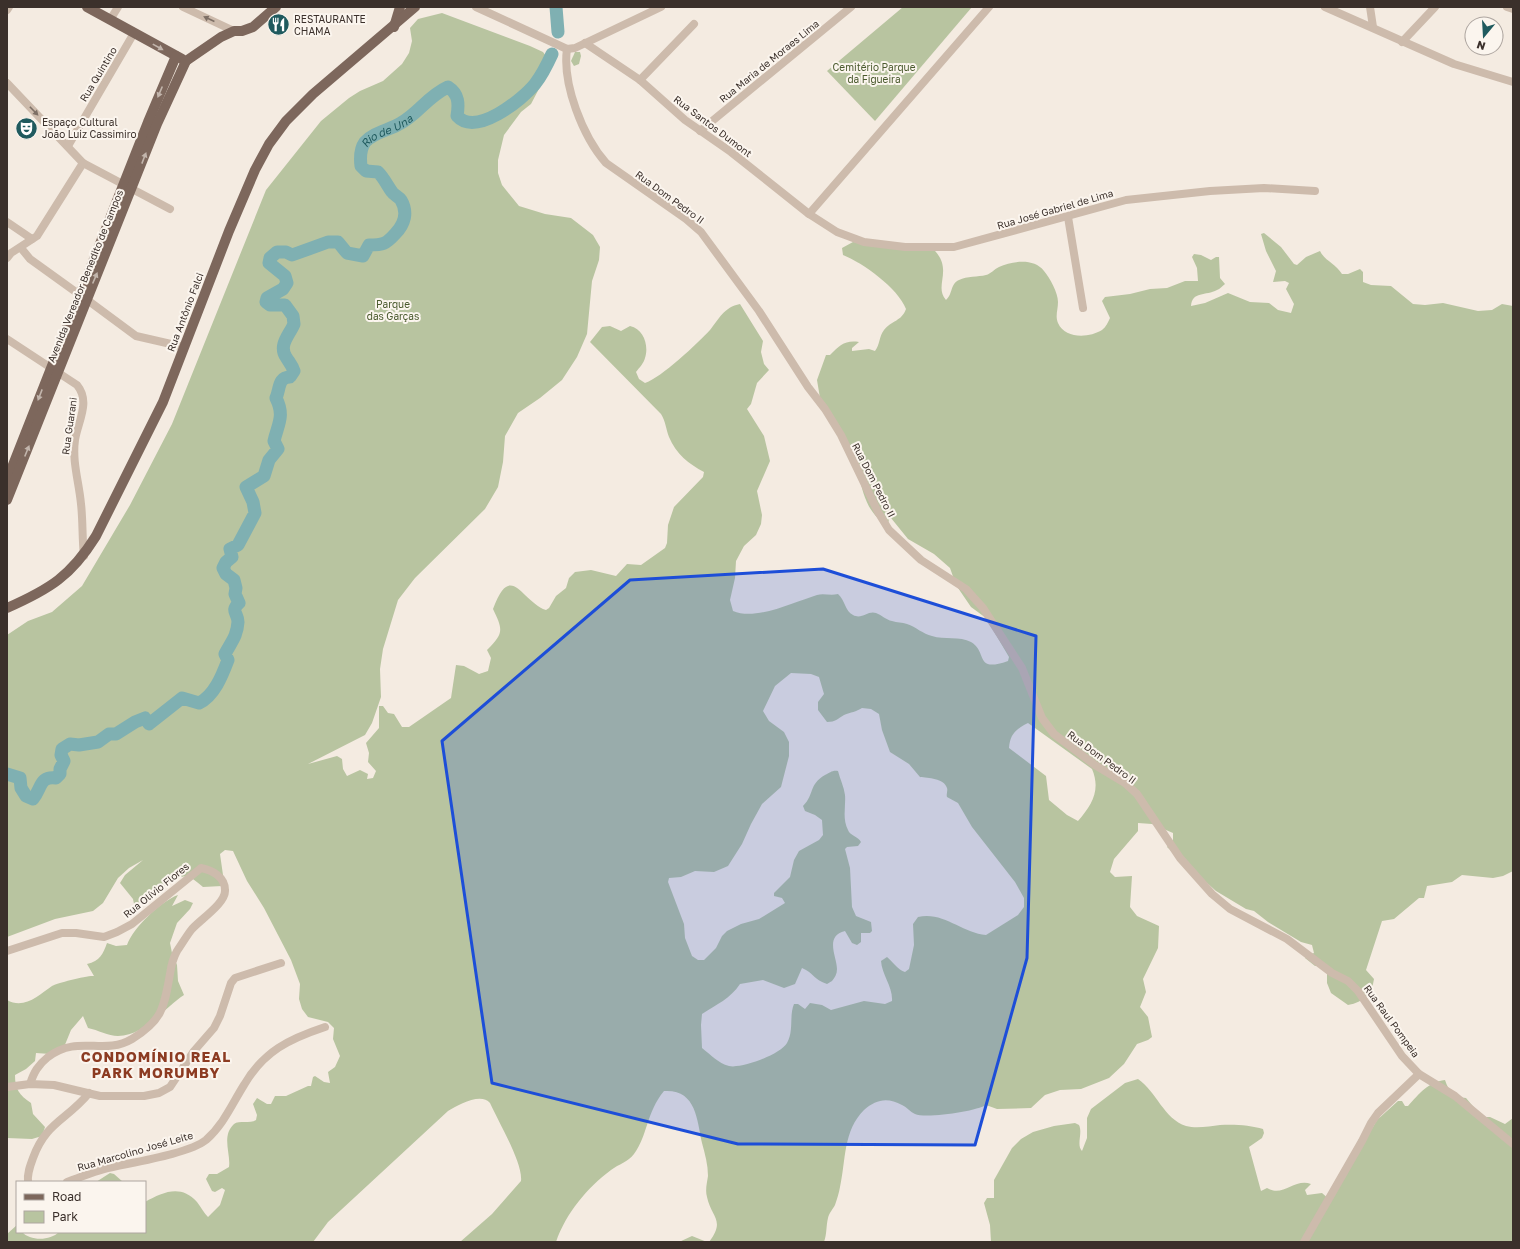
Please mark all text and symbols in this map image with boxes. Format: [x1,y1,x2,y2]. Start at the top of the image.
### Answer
restaurant icon: RESTAURANTE CHAMA [265,12,291,38]
place label: RESTAURANTE CHAMA [294,13,366,37]
one-way arrow [203,16,214,22]
north arrow [1464,16,1504,56]
street label: Rua Maria de Moraes Lima [717,17,821,105]
text: N [1475,39,1487,53]
one-way arrow [152,43,164,50]
street label: Rua Quintino [77,44,119,104]
park label: Cemitério Parque da Figueira [833,61,916,85]
one-way arrow [157,86,164,98]
street label: Rua Santos Dumont [672,93,754,159]
one-way arrow [29,106,39,116]
water label: Rio de Una [357,111,415,149]
theatre icon: Espaço Cultural João Luiz Cassimiro [14,115,40,141]
place label: Espaço Cultural João Luiz Cassimiro [42,116,137,140]
one-way arrow [142,151,148,163]
street label: Rua Dom Pedro II [633,168,707,226]
street label: Rua José Gabriel de Lima [996,187,1114,231]
street label: Avenida Vereador Benedito de Campos [45,188,125,364]
street label: Rua Antônio Falci [164,271,206,353]
one-way arrow [92,272,98,283]
park label: Parque das Garças [367,298,419,322]
one-way arrow [37,389,43,401]
street label: Rua Guarani [59,397,79,455]
street label: Rua Dom Pedro II [850,441,898,519]
one-way arrow [24,445,30,457]
street label: Rua Dom Pedro II [1065,728,1139,786]
street label: Rua Olívio Flores [121,860,191,920]
street label: Rua Raul Pompeia [1362,982,1422,1060]
district label: CONDOMÍNIO REAL PARK MORUMBY [81,1048,231,1081]
street label: Rua Marcolino José Leite [76,1129,194,1173]
legend [16,1181,146,1233]
text: Road [52,1189,81,1204]
text: Park [52,1209,78,1224]

